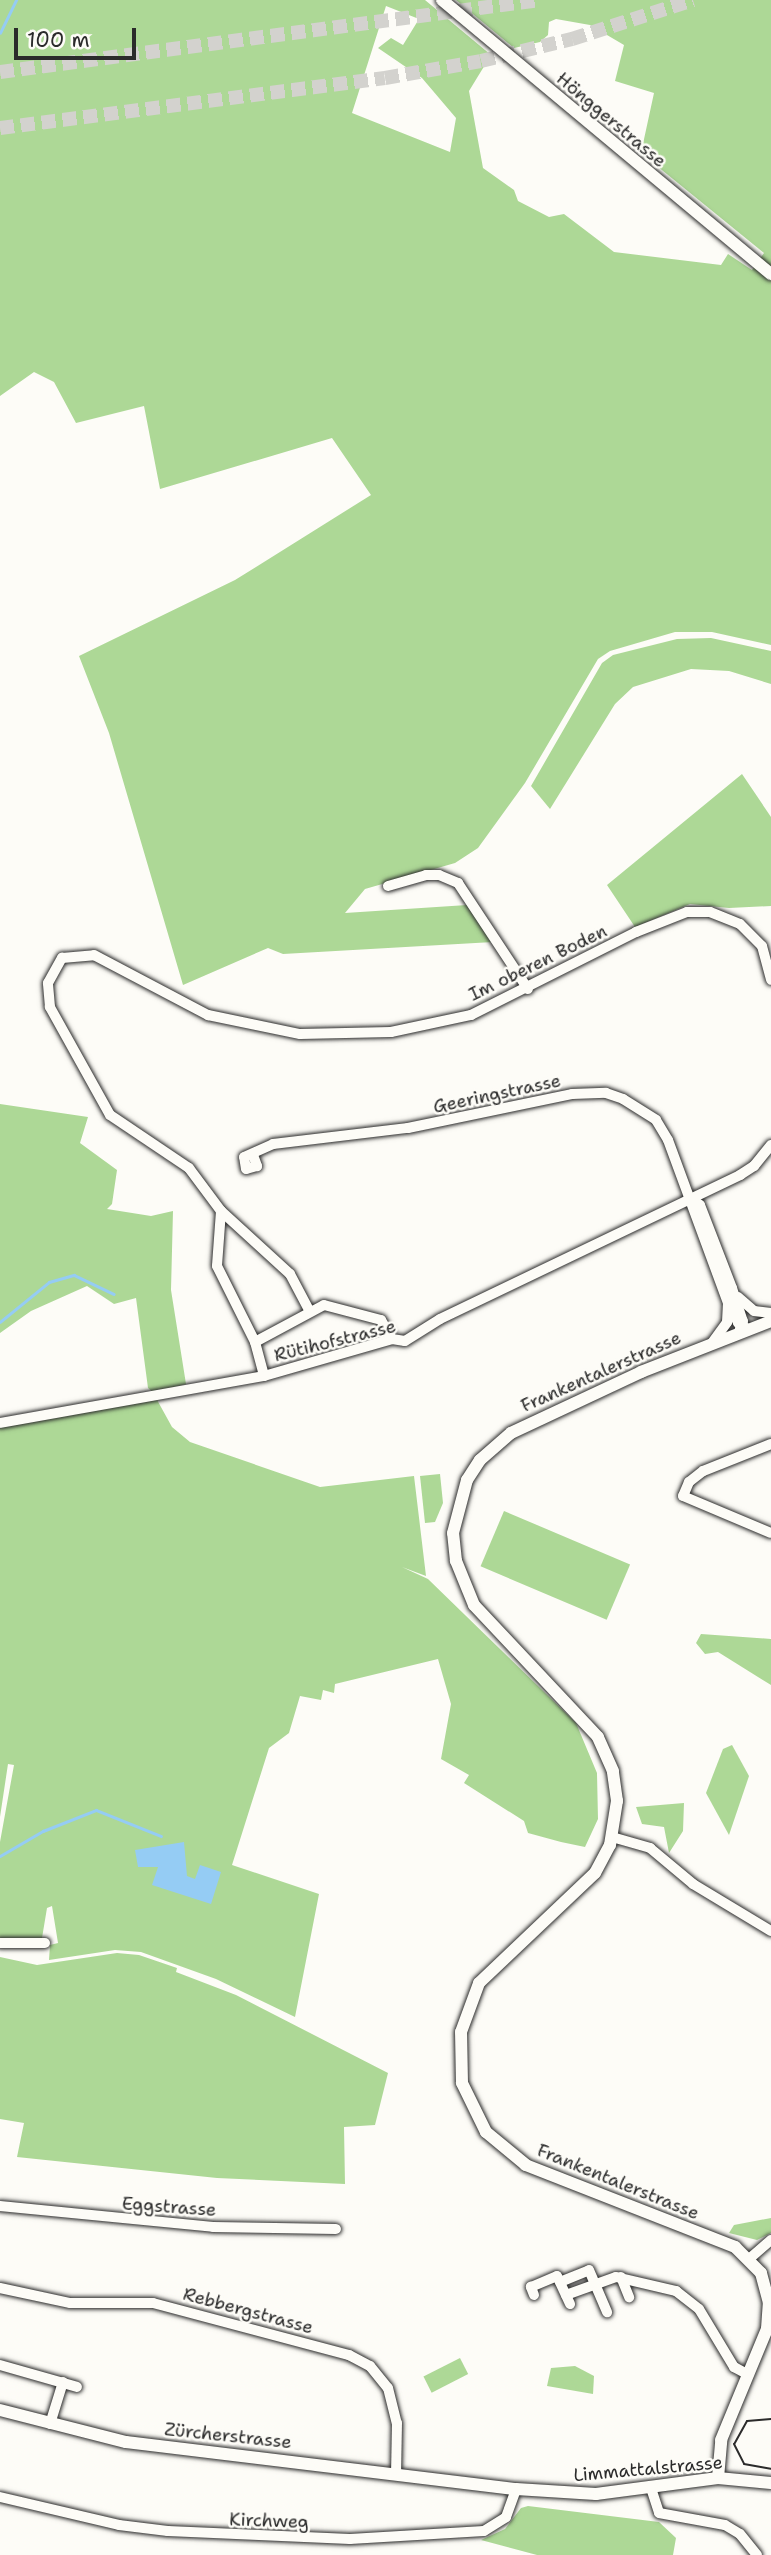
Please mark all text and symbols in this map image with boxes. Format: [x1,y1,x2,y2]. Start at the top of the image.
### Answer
scale bar [18,14,140,58]
text: 100 m [27,26,90,54]
street label: Hönggerstrasse [552,68,670,172]
street label: Im oberen Boden [466,920,610,1006]
street label: Geeringstrasse [431,1070,563,1118]
street label: Rütihofstrasse [272,1315,398,1367]
street label: Frankentalerstrasse [518,1327,684,1417]
street label: Frankentalerstrasse [534,2140,702,2224]
street label: Eggstrasse [121,2193,217,2221]
street label: Rebbergstrasse [181,2283,315,2339]
street label: Zürcherstrasse [163,2419,293,2453]
street label: Limmattalstrasse [573,2452,723,2486]
street label: Kirchweg [229,2509,309,2533]

